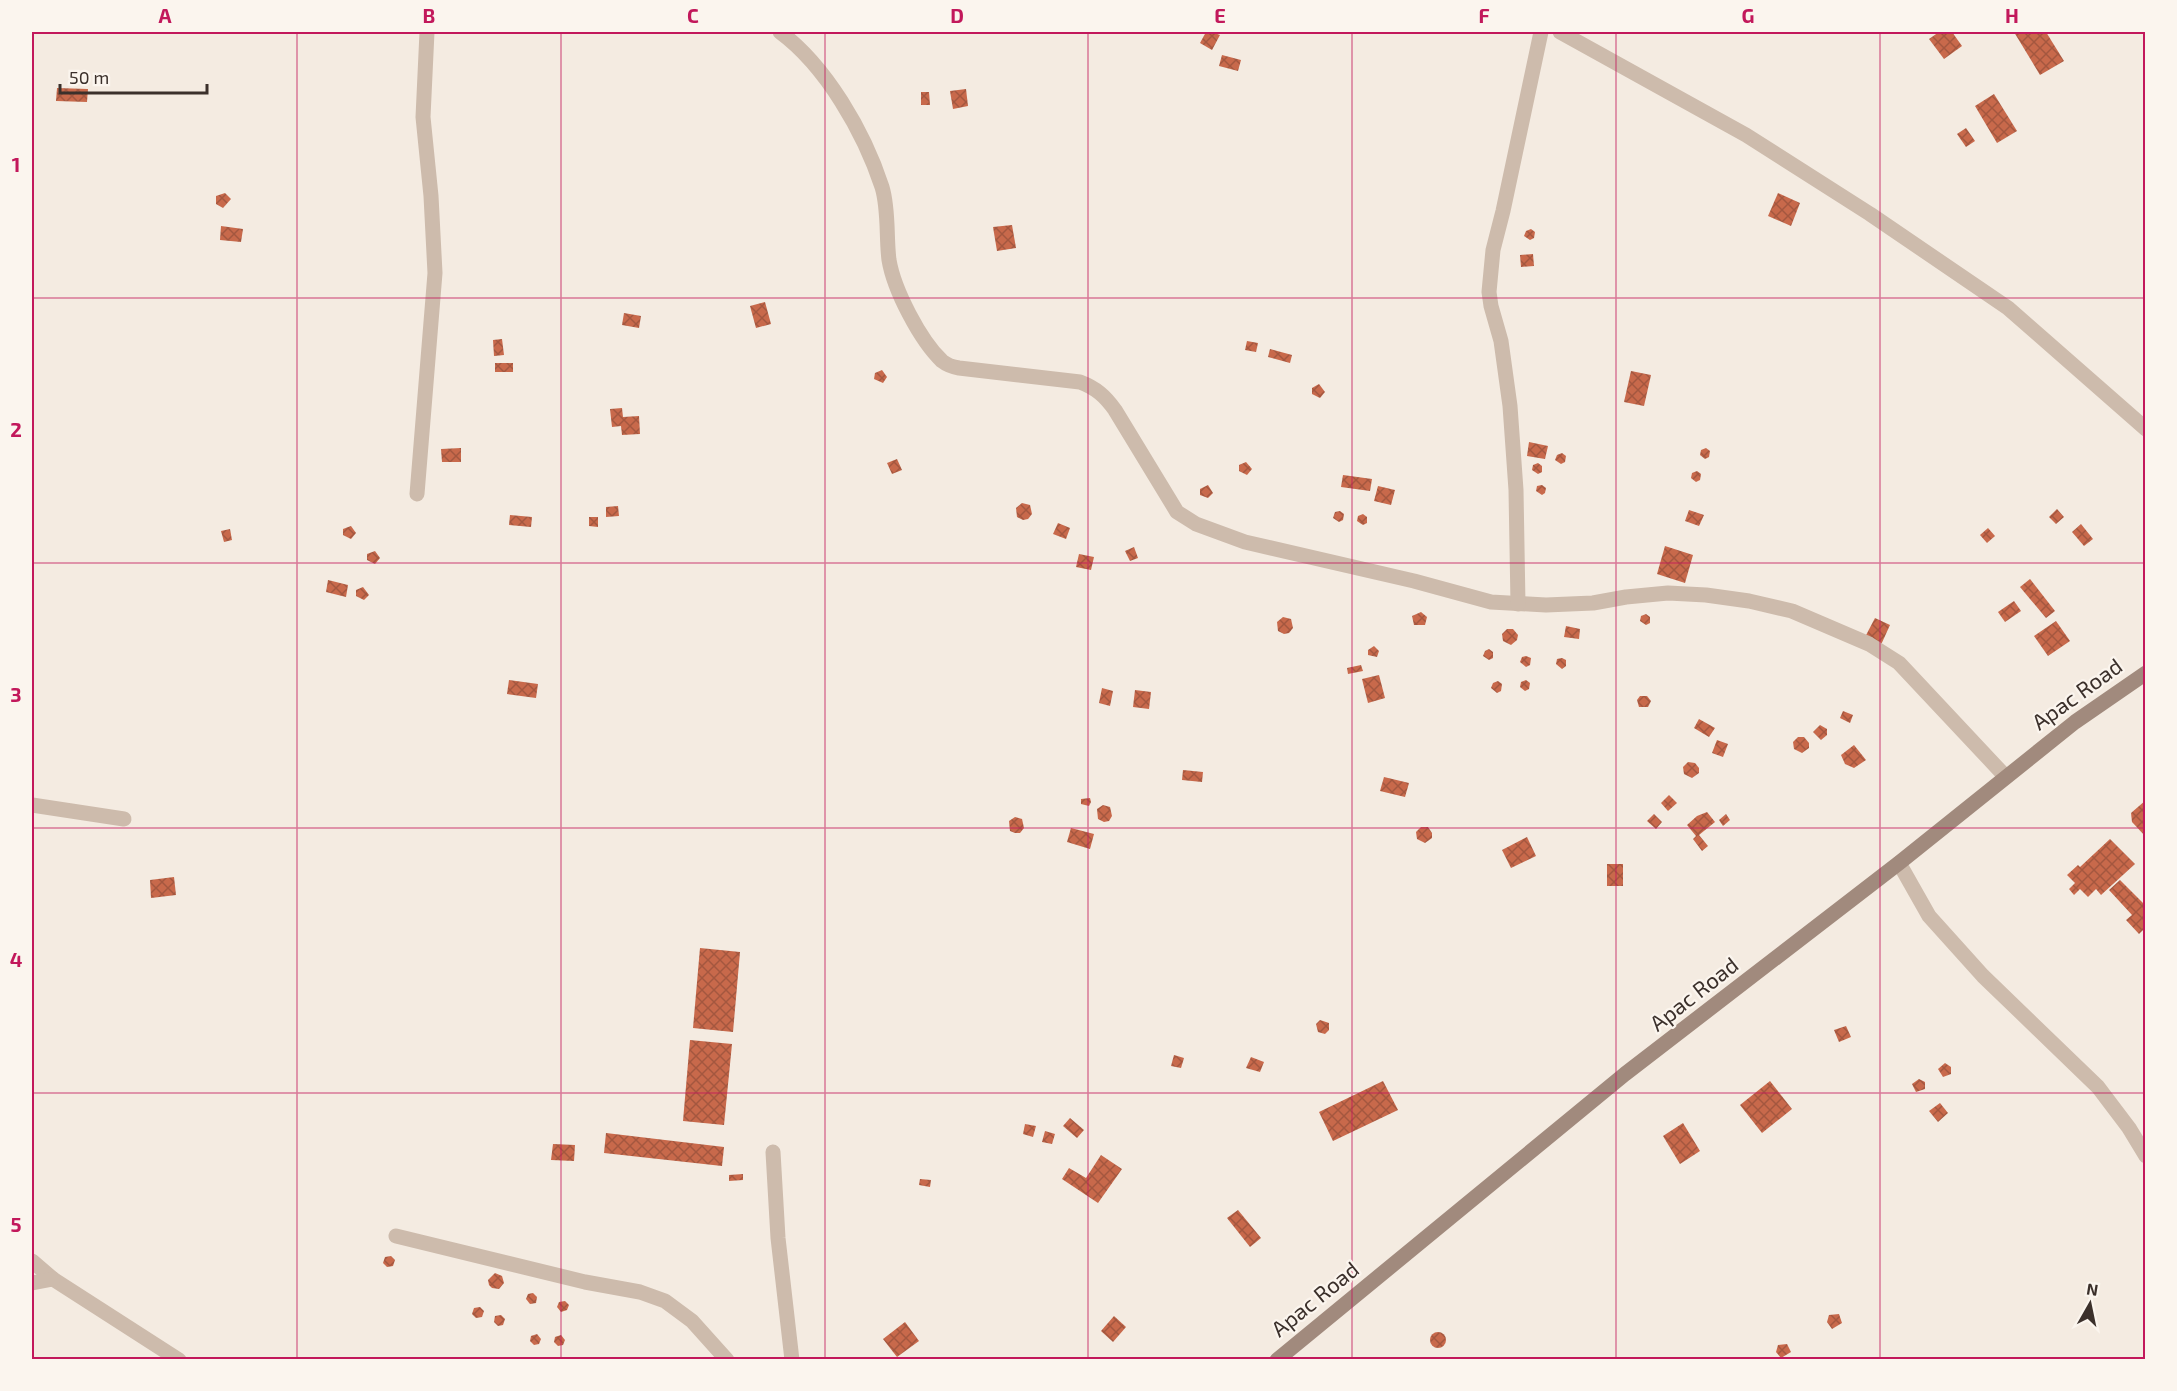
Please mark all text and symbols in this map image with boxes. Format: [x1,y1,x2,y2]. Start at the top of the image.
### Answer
text: A [158,3,172,27]
text: B [423,3,435,27]
text: C [687,3,699,27]
text: D [950,3,964,27]
text: E [1214,3,1226,27]
text: F [1478,3,1490,27]
text: G [1742,3,1754,27]
text: H [2005,3,2019,27]
scale bar [60,57,207,95]
text: 50 m [69,66,109,88]
text: 1 [12,152,20,176]
text: 2 [10,417,22,441]
street label: Apac Road [2026,652,2126,735]
text: 3 [10,682,22,706]
text: 4 [10,947,23,971]
street label: Apac Road [1644,951,1743,1036]
text: 5 [10,1212,22,1236]
street label: Apac Road [1265,1255,1363,1341]
north arrow [2060,1274,2120,1334]
text: N [2085,1278,2100,1299]

